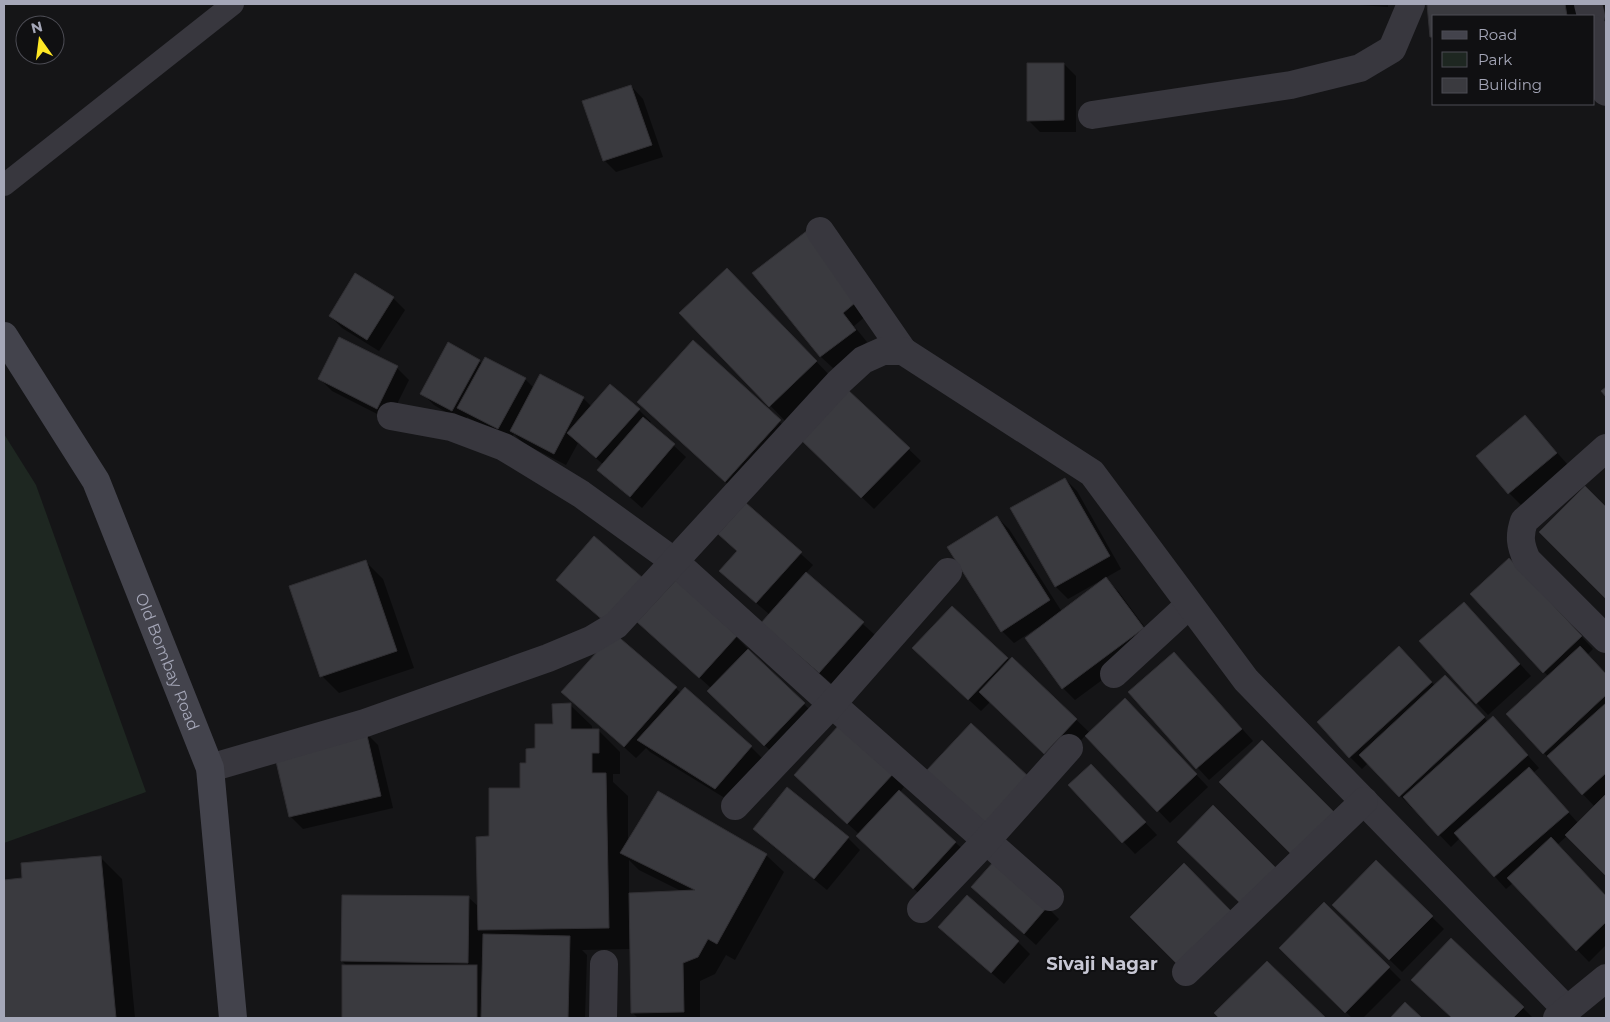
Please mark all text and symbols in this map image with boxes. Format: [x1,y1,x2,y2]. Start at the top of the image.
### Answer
north arrow [15,15,65,65]
legend [1432,15,1595,105]
text: N [29,17,45,37]
text: Road [1478,25,1517,44]
text: Park [1478,50,1512,69]
text: Building [1478,75,1542,94]
street label: Old Bombay Road [131,590,203,733]
district label: Sivaji Nagar [1046,953,1158,975]

